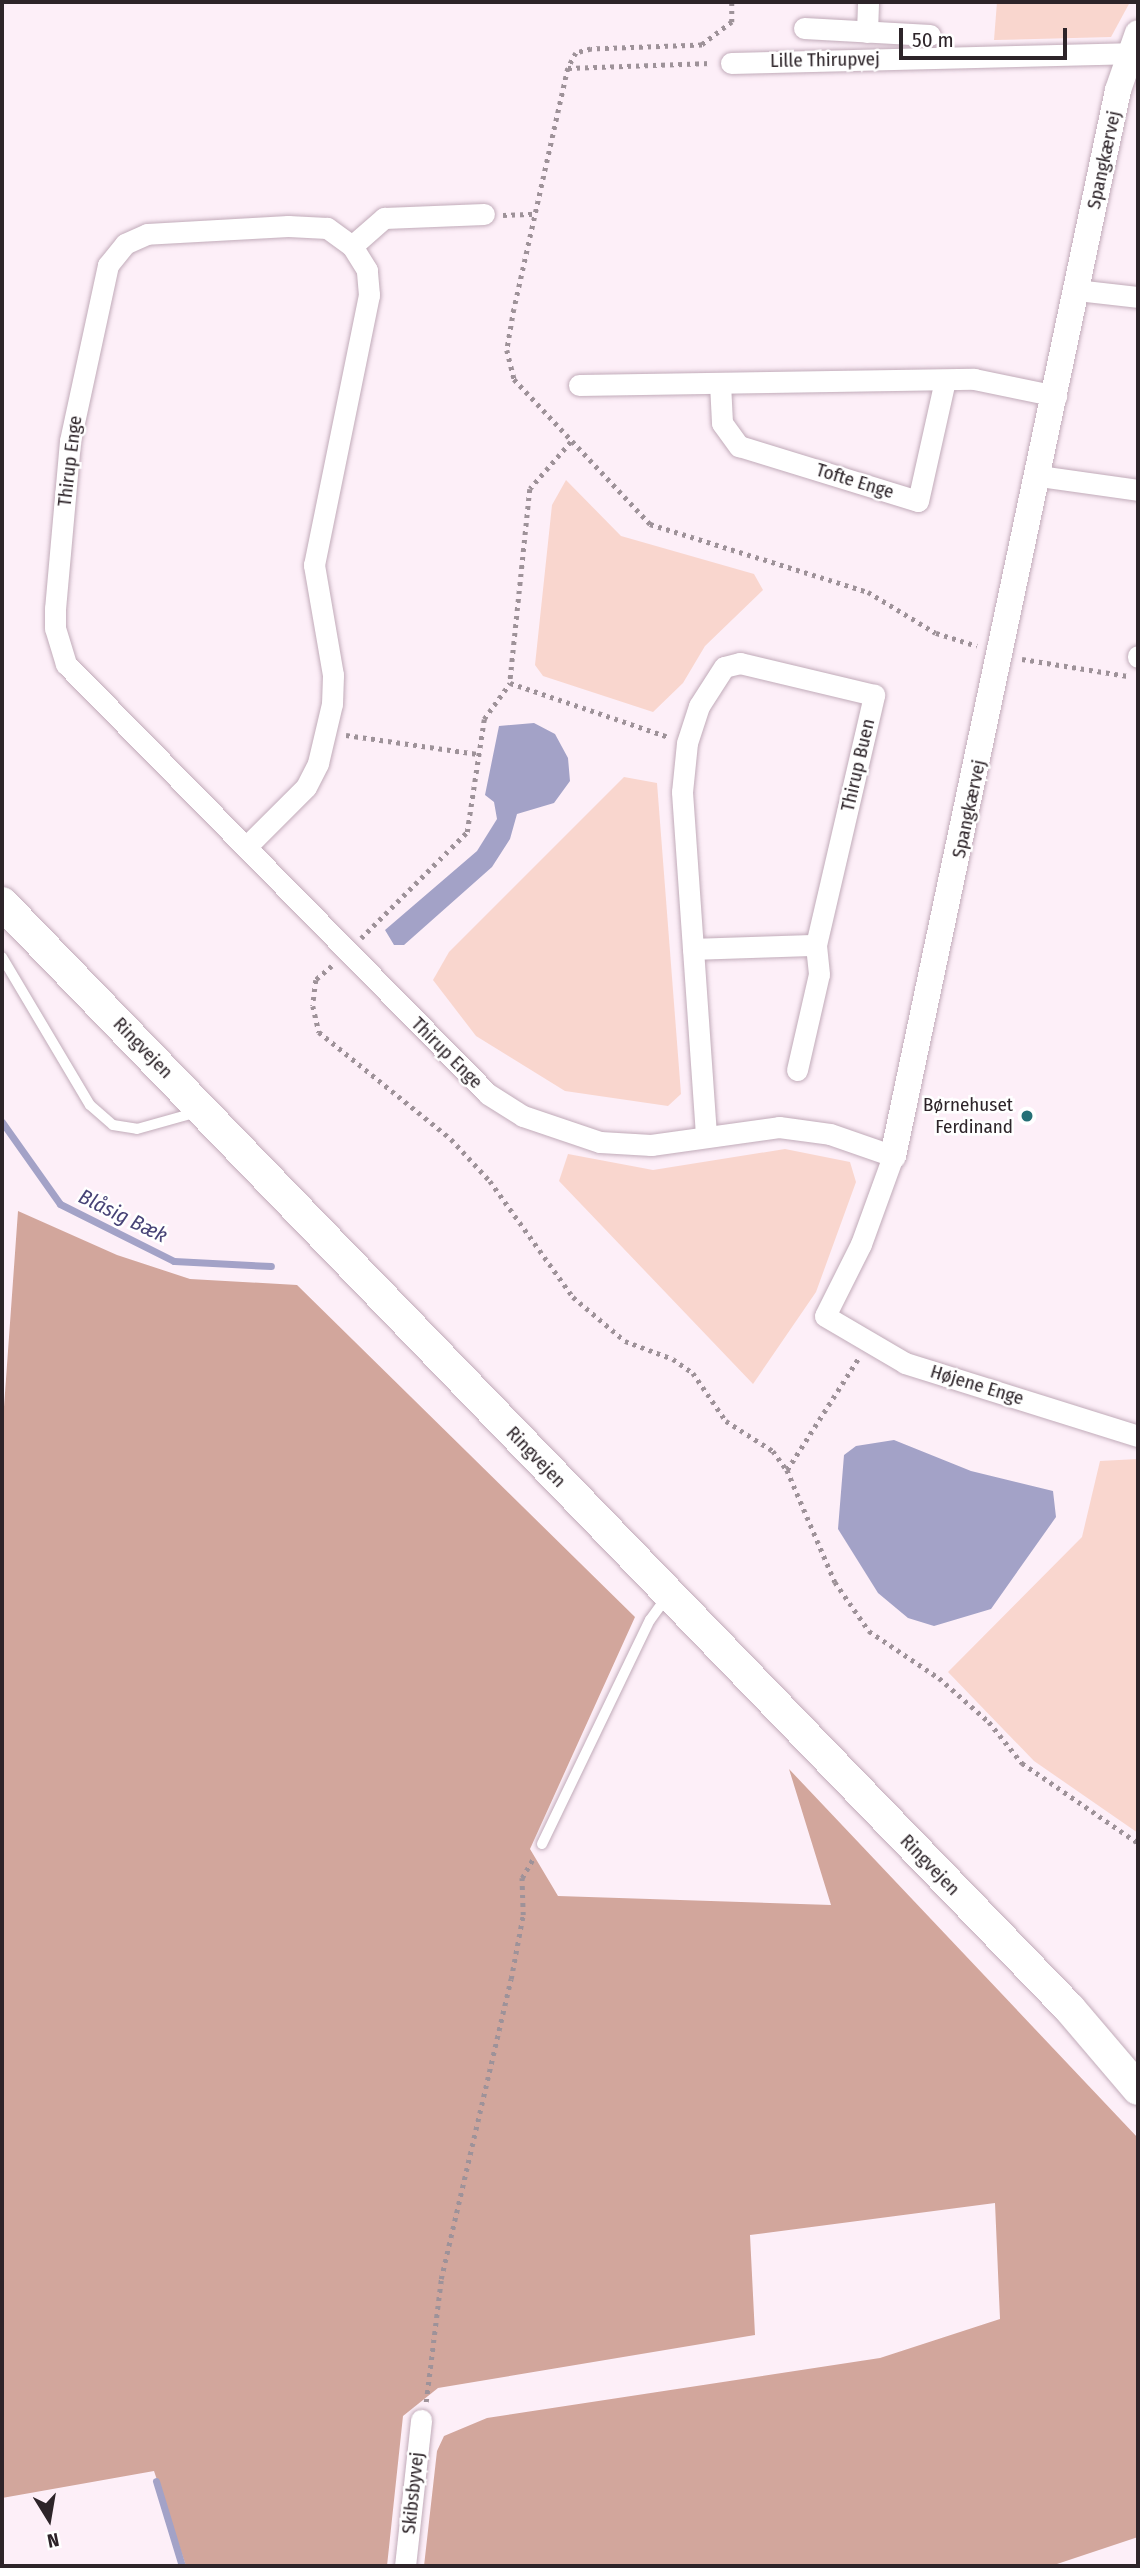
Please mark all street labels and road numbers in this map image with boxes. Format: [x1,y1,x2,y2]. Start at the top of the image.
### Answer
street label: Lille Thirupvej [770,48,880,72]
street label: Spangkærvej [1082,109,1126,211]
street label: Thirup Enge [53,414,87,508]
street label: Tofte Enge [813,458,897,504]
street label: Thirup Buen [836,716,880,814]
street label: Spangkærvej [947,758,991,860]
street label: Ringvejen [108,1013,178,1083]
street label: Thirup Enge [407,1013,487,1093]
street label: Højene Enge [928,1360,1026,1410]
street label: Ringvejen [501,1422,571,1492]
street label: Ringvejen [895,1830,965,1900]
street label: Skibsbyvej [397,2451,429,2535]

